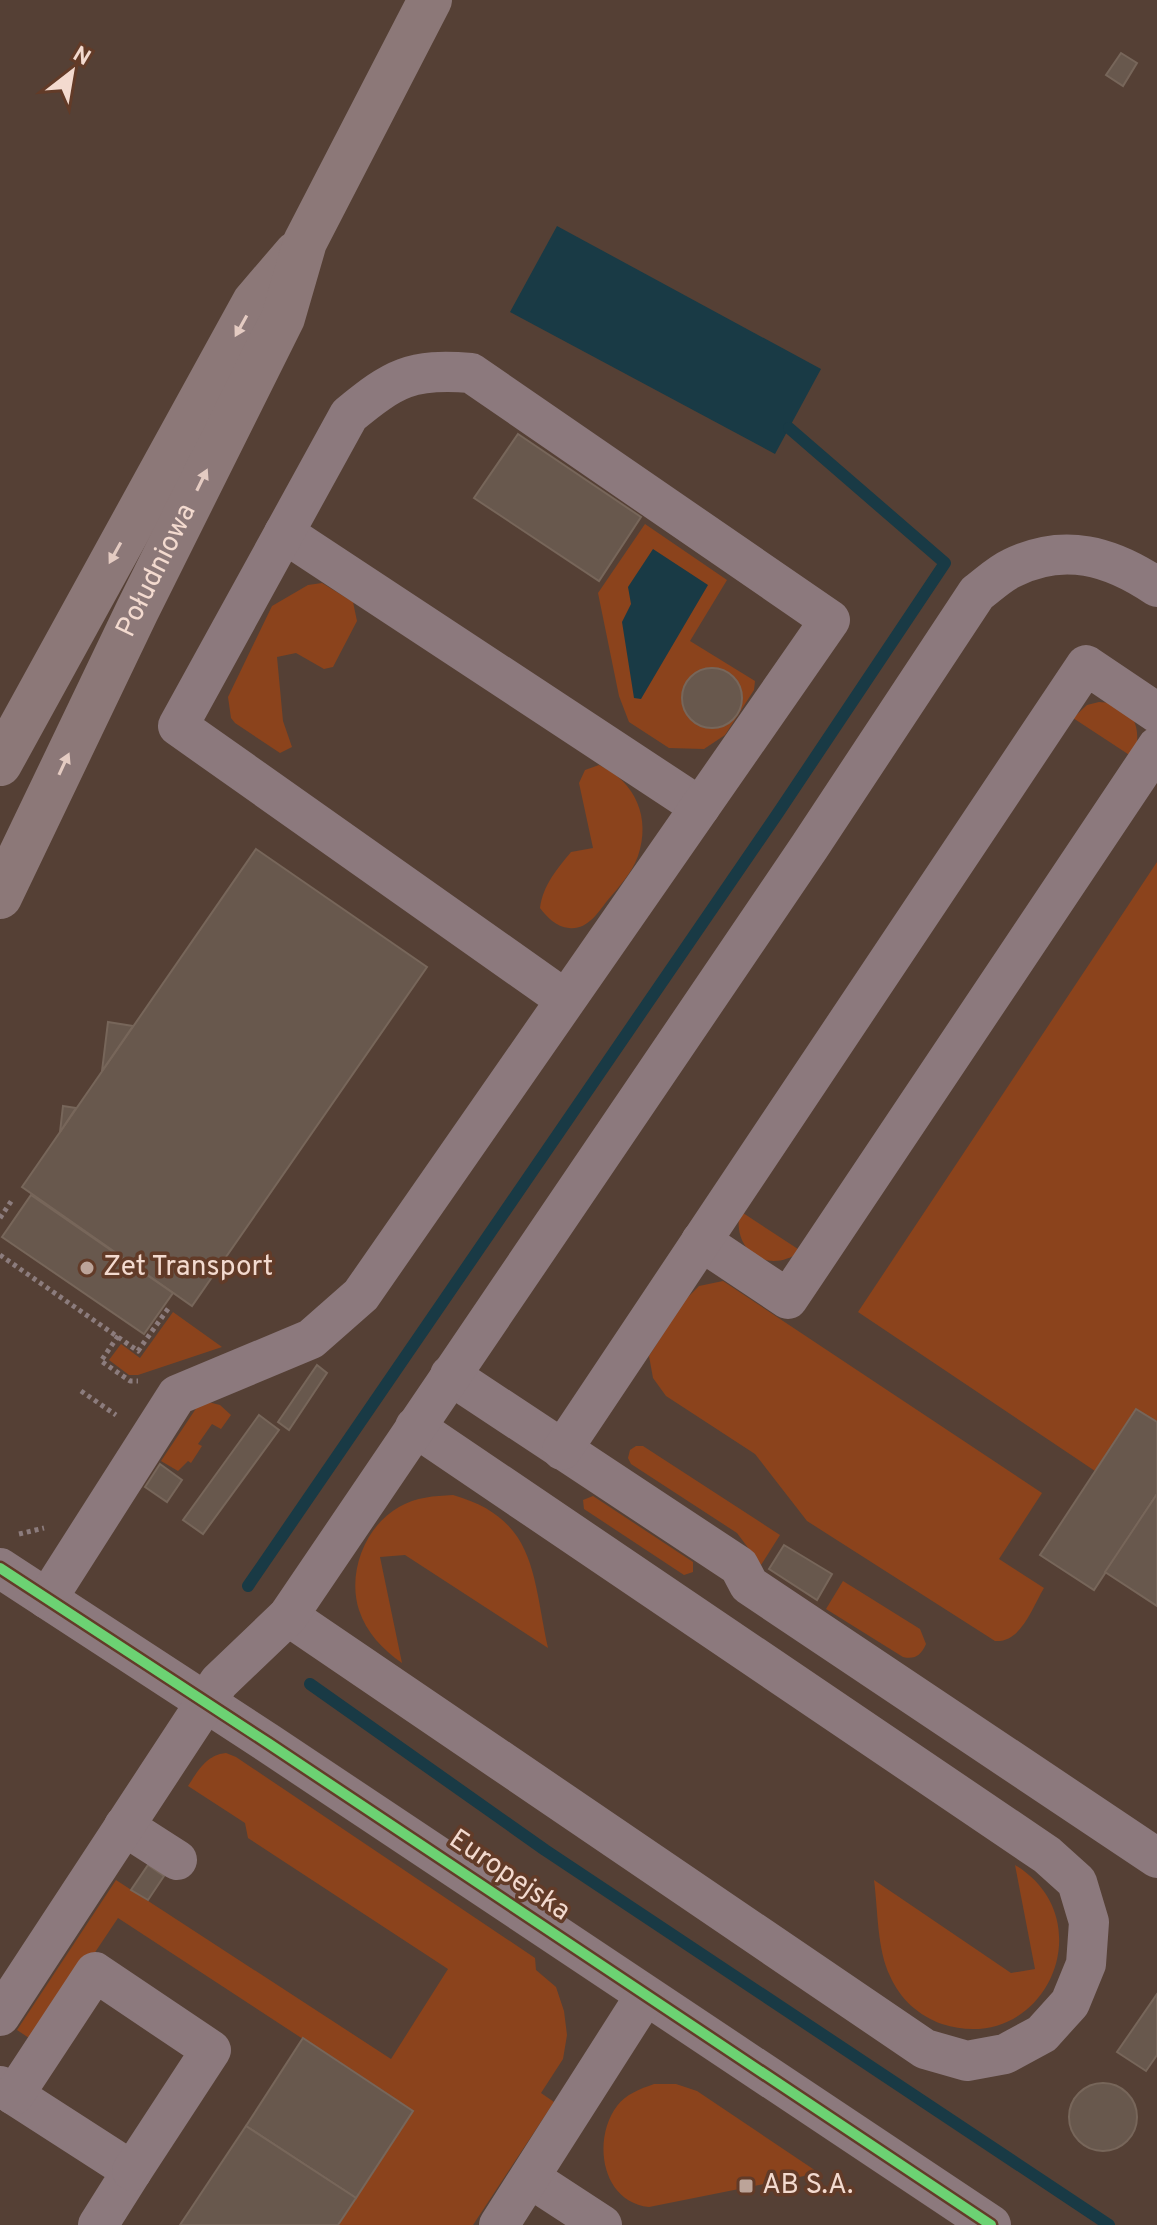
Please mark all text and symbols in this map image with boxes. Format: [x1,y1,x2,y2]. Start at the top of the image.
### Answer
north arrow [32,32,112,112]
text: N [67,41,95,73]
one-way arrow [234,314,248,337]
one-way arrow [196,468,209,491]
street label: Południowa [109,498,205,644]
one-way arrow [109,542,122,565]
one-way arrow [57,752,71,775]
place label: Zet Transport [103,1250,273,1286]
marker: Zet Transport [78,1259,96,1277]
street label: Europejska [441,1822,577,1930]
place label: AB S.A. [762,2168,853,2204]
marker: AB S.A. [737,2177,755,2195]

